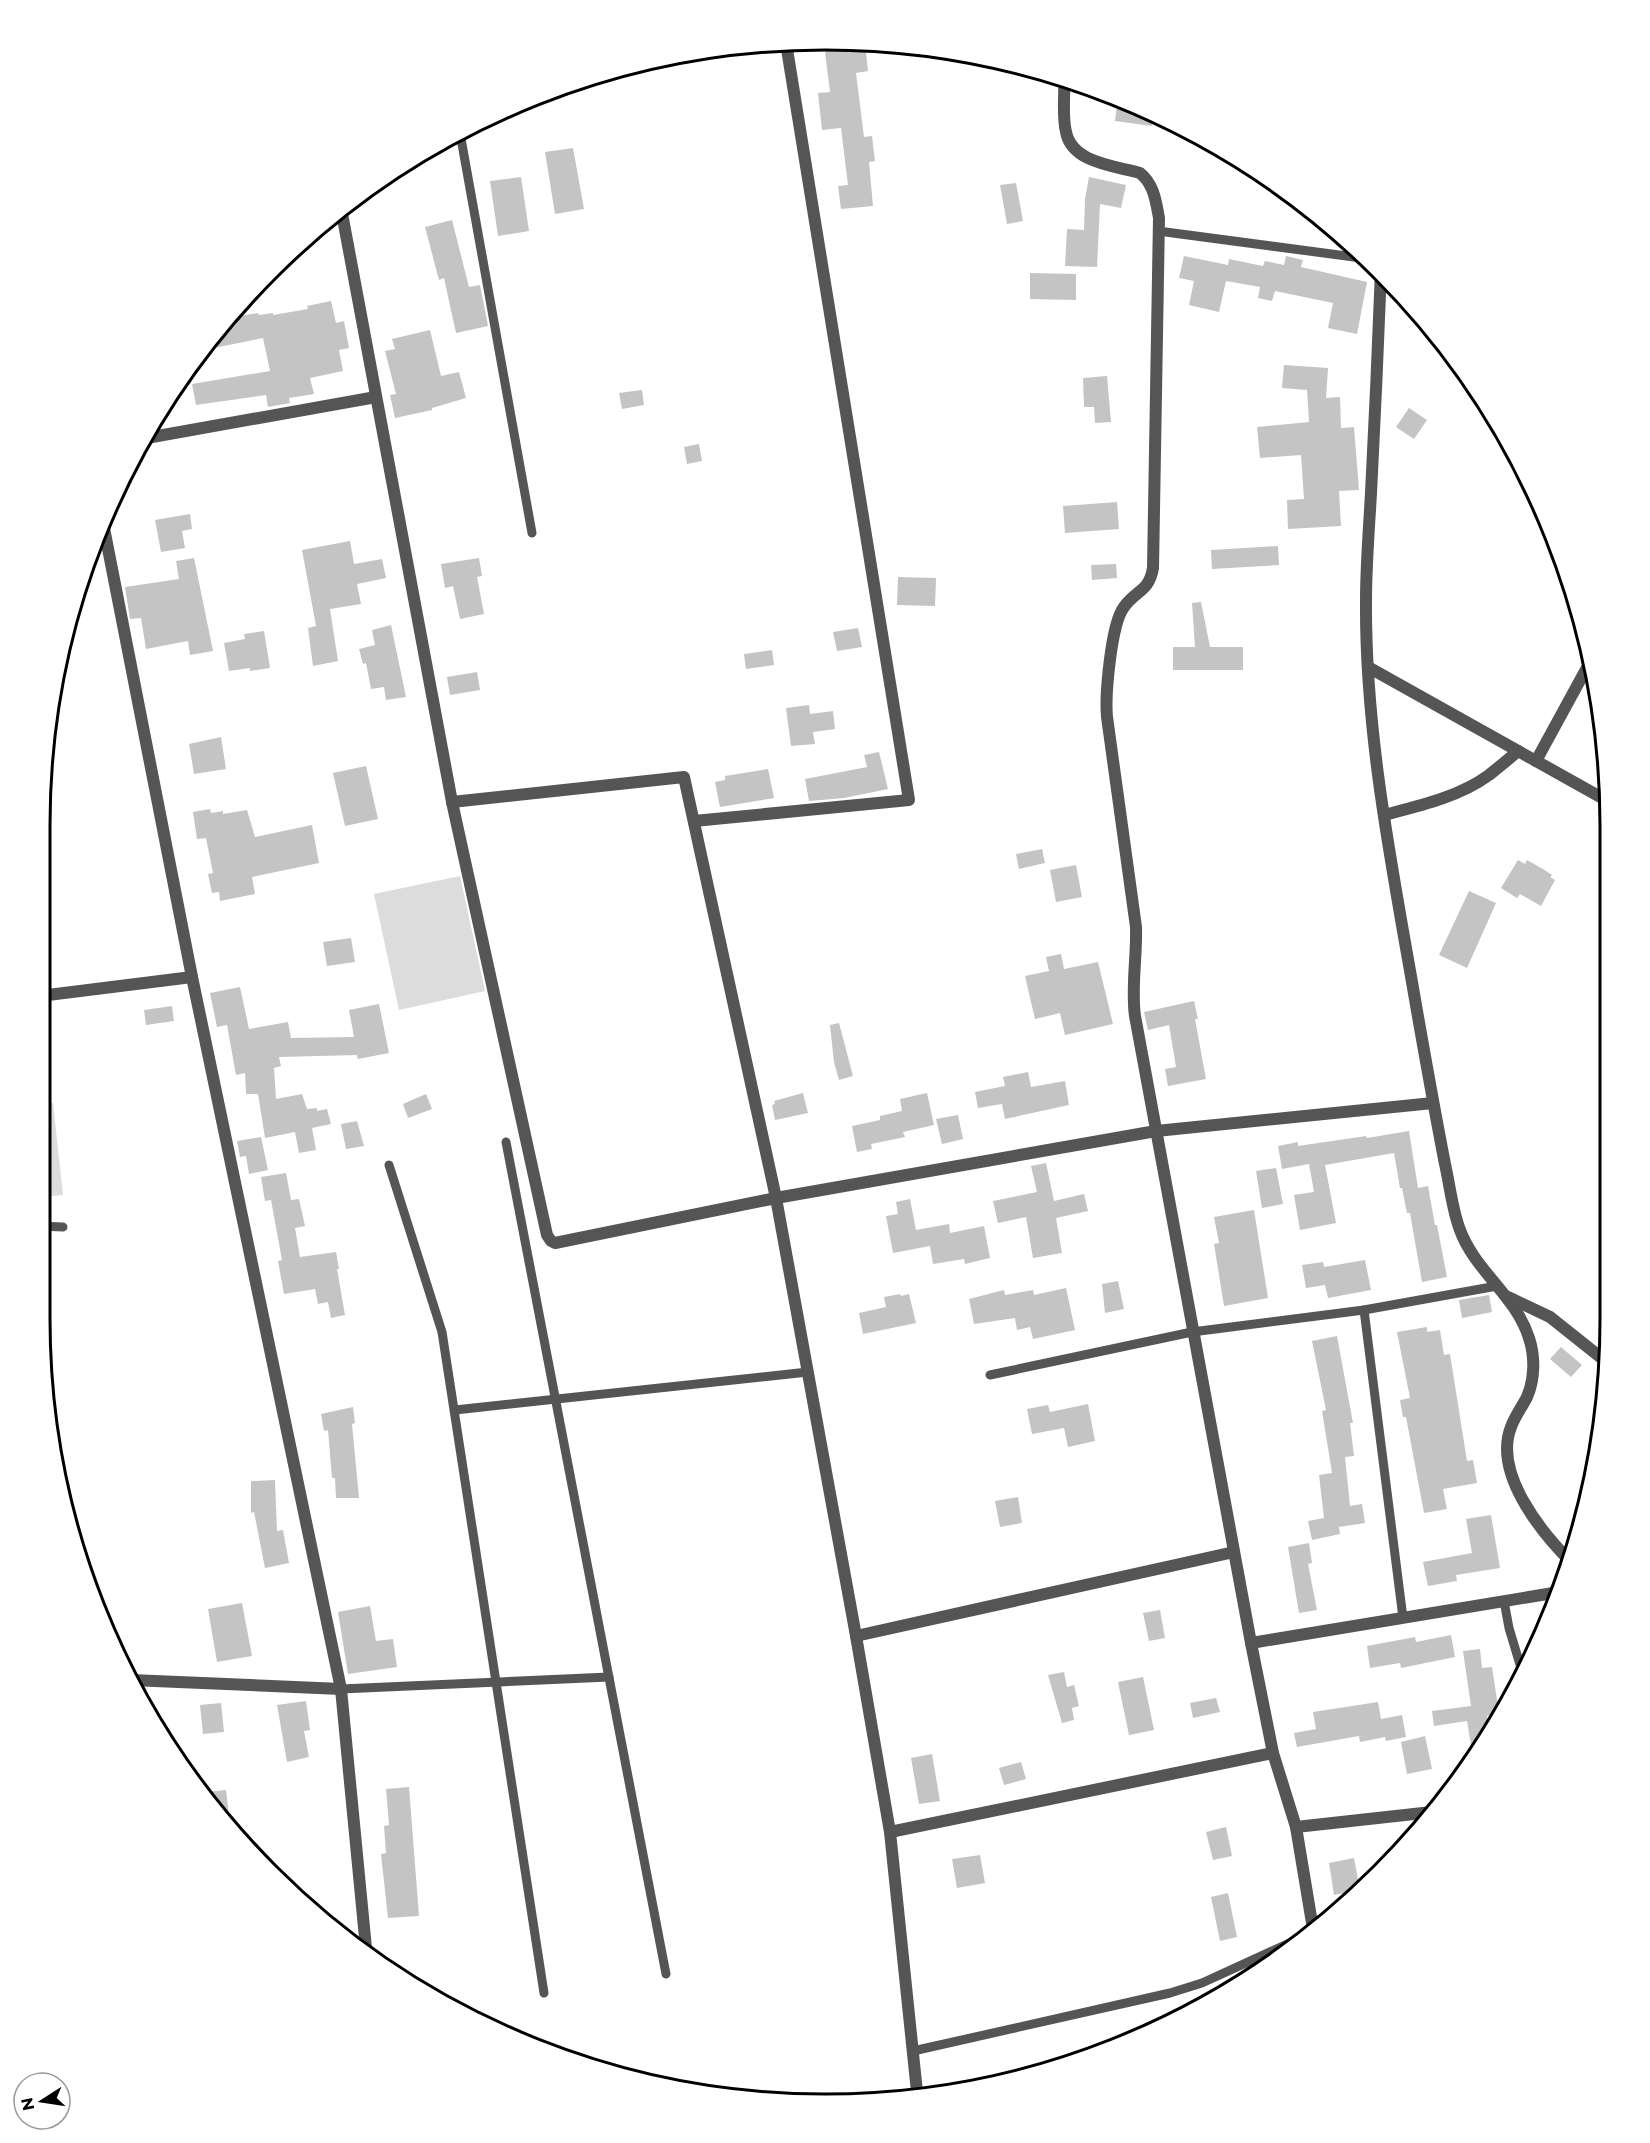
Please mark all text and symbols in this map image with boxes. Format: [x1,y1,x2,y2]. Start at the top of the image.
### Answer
north arrow [12,2071,72,2131]
text: N [17,2096,38,2112]

